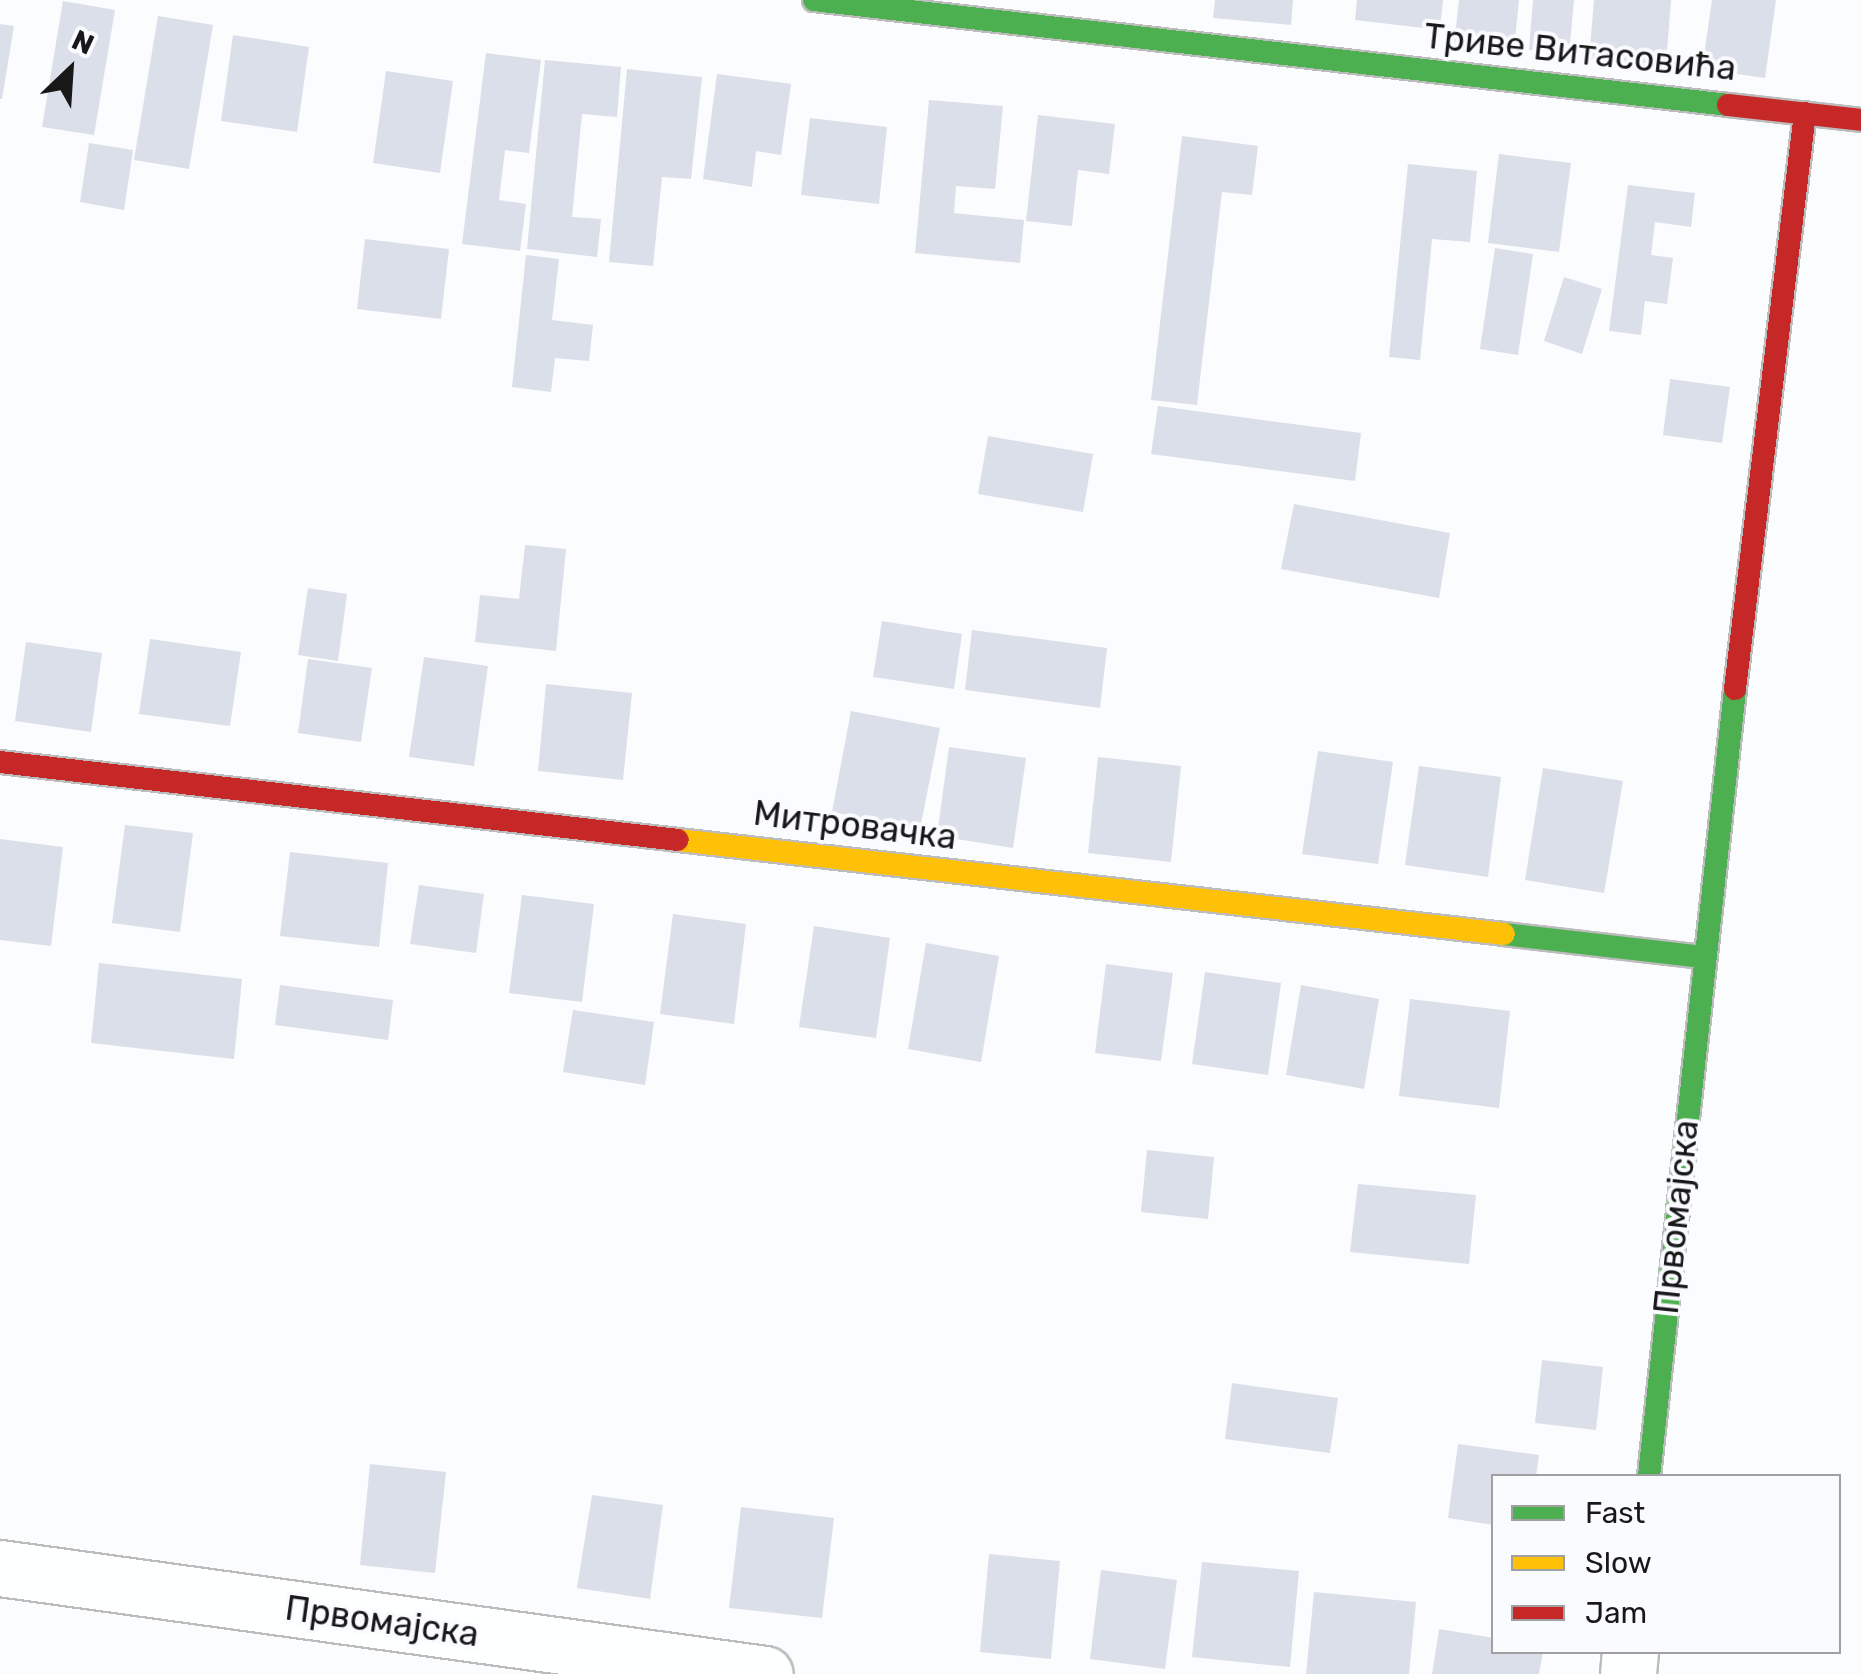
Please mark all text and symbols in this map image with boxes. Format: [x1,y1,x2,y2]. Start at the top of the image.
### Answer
street label: Триве Витасовића [1422,15,1738,89]
north arrow [20,20,120,120]
text: N [67,23,99,62]
street label: Митровачка [751,792,959,858]
street label: Првомајска [1645,1118,1707,1316]
legend [1491,1474,1841,1654]
text: Fast [1585,1495,1645,1531]
text: Slow [1585,1545,1652,1581]
street label: Првомајска [282,1587,482,1655]
text: Jam [1585,1595,1647,1631]

